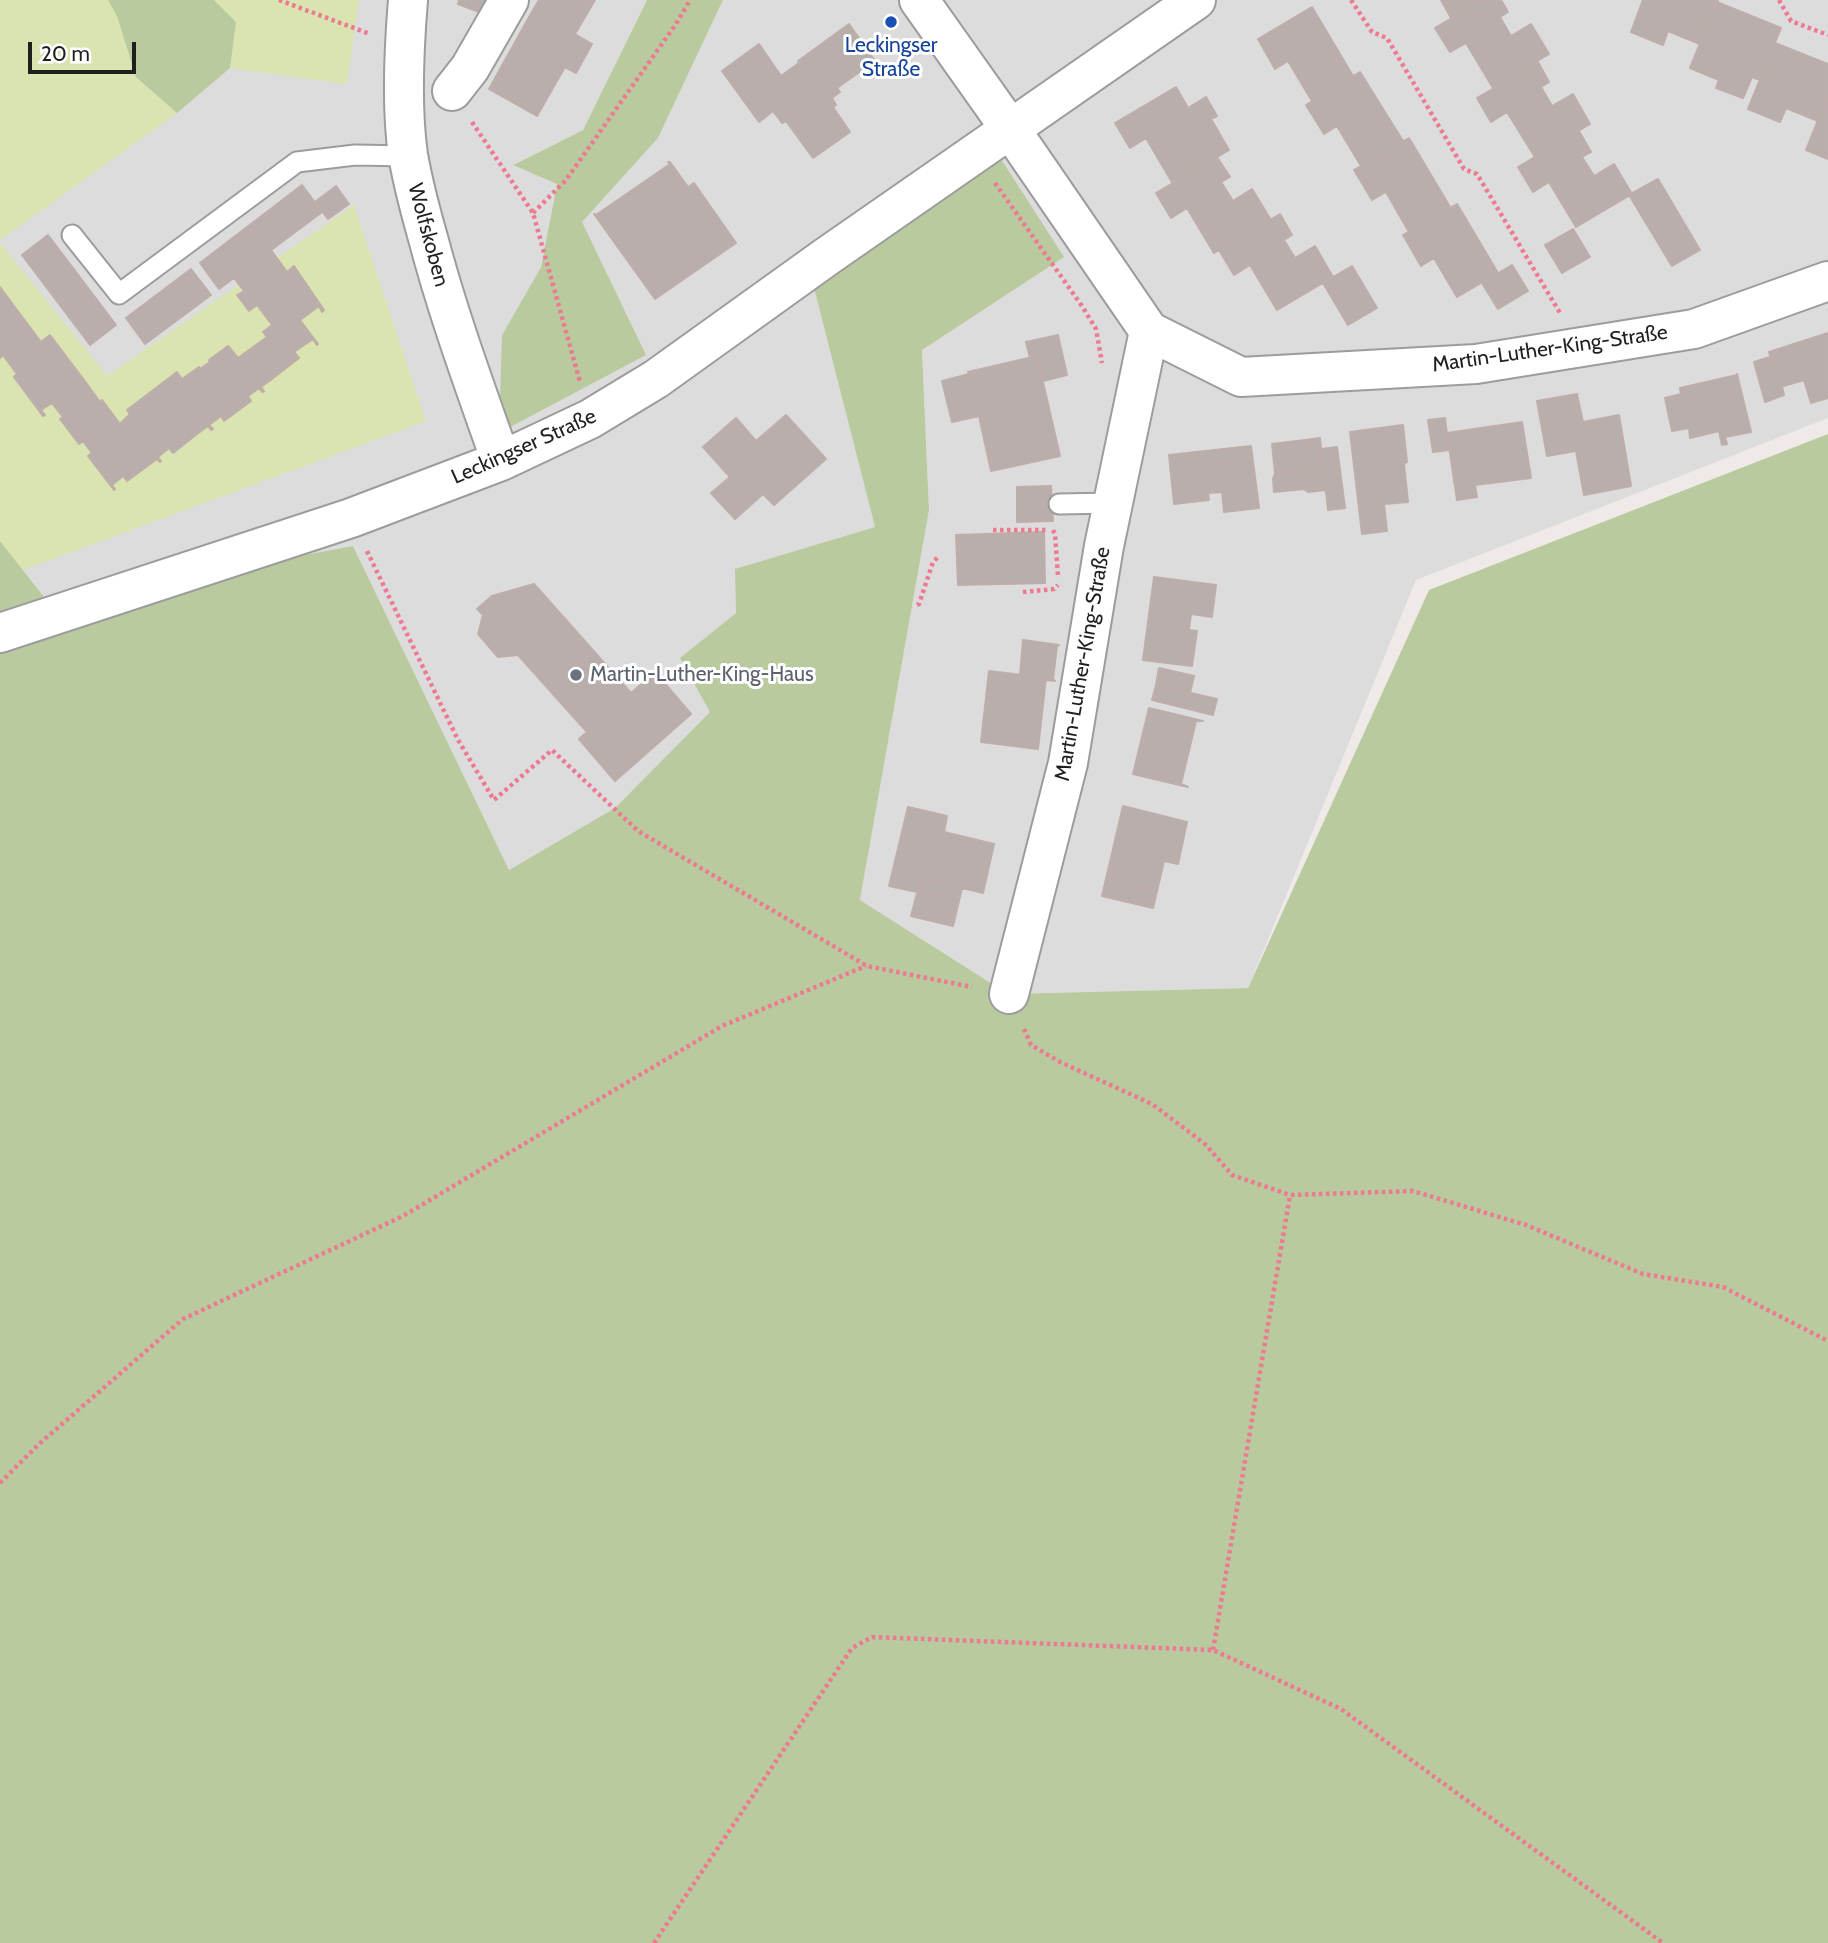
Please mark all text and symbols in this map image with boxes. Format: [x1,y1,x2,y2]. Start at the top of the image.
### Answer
marker: Leckingser Straße [883,14,899,30]
scale bar [32,28,140,72]
place label: Leckingser Straße [845,33,937,83]
text: 20 m [41,41,90,66]
street label: Wolfskoben [402,181,454,289]
street label: Martin-Luther-King-Straße [1431,320,1669,378]
street label: Leckingser Straße [448,404,600,490]
street label: Martin-Luther-King-Straße [1050,545,1116,783]
place label: Martin-Luther-King-Haus [590,662,814,688]
marker: Martin-Luther-King-Haus [568,667,584,683]

